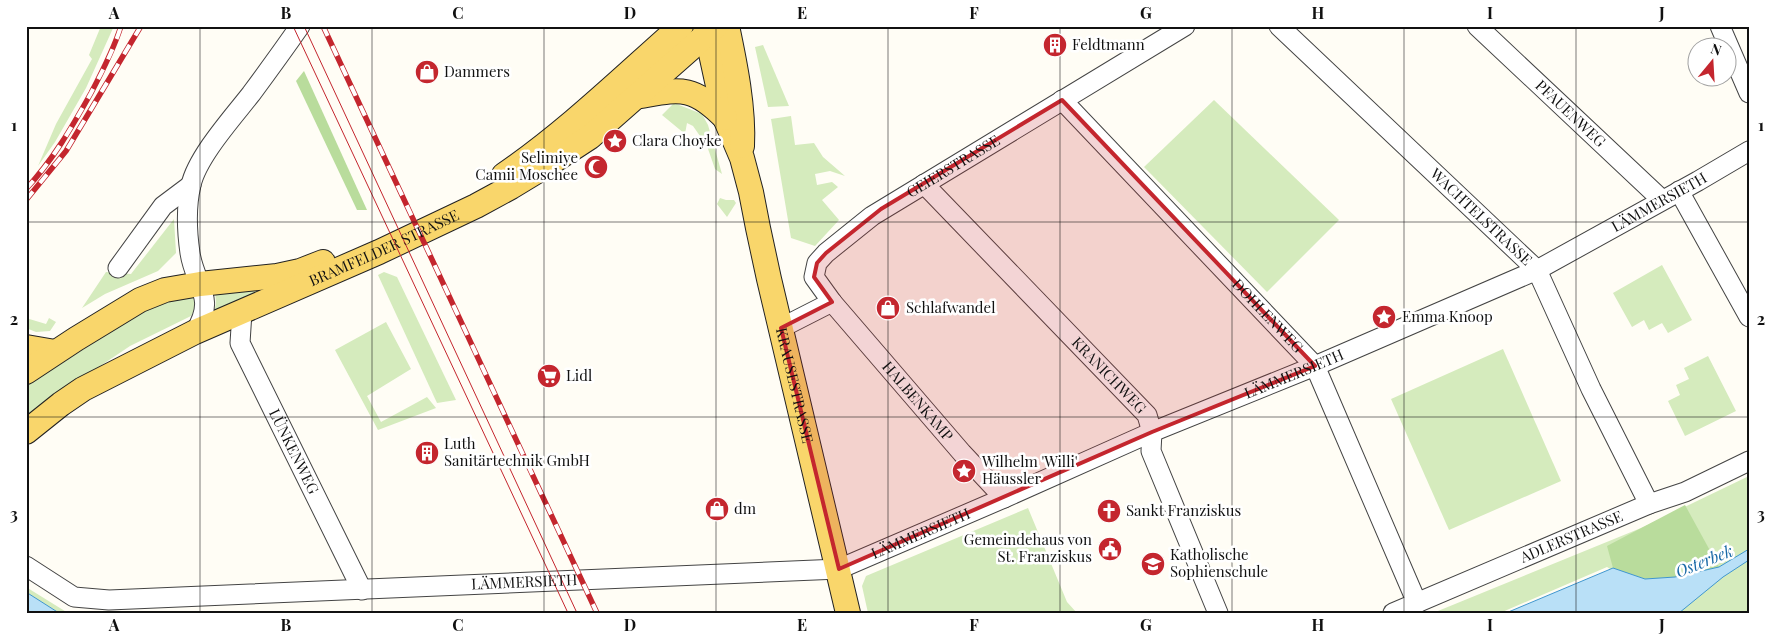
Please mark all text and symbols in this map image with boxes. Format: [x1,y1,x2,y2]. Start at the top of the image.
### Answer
text: A [108,2,120,23]
text: B [281,2,292,23]
text: C [452,2,464,23]
text: D [624,2,636,23]
text: E [797,2,807,23]
text: F [969,2,979,23]
text: G [1140,2,1152,23]
text: H [1312,2,1325,23]
text: I [1487,2,1493,23]
text: J [1658,2,1665,23]
building icon: Feldtmann [1042,32,1068,58]
place label: Feldtmann [1072,34,1145,54]
north arrow [1688,38,1738,88]
text: N [1708,39,1724,60]
shop icon: Dammers [414,59,440,85]
place label: Dammers [444,61,510,81]
street label: PFAUENWEG [1532,75,1611,151]
text: 1 [11,114,17,135]
text: 1 [1758,114,1764,135]
place icon: Clara Choyke [602,128,628,154]
place label: Clara Choyke [632,130,722,150]
street label: GEIERSTRASSE [902,130,1003,202]
place label: Selimiye Camii Moschee [475,147,578,184]
mosque icon: Selimiye Camii Moschee [583,154,609,180]
street label: WACHTELSTRASSE [1426,163,1537,269]
street label: LÄMMERSIETH [1608,167,1710,236]
street label: BRAMFELDER STRASSE [306,204,462,290]
street label: DOHLENWEG [1228,274,1308,357]
shop icon: Schlafwandel [875,295,901,321]
place label: Schlafwandel [906,297,995,317]
place icon: Emma Knoop [1371,304,1397,330]
place label: Emma Knoop [1402,306,1493,326]
text: 2 [10,308,18,329]
text: 2 [1757,308,1765,329]
street label: KRAUSESTRASSE [772,325,819,445]
street label: KRANICHWEG [1068,332,1151,418]
street label: LÄMMERSIETH [1241,344,1347,403]
street label: HALBENKAMP [878,357,958,445]
supermarket icon: Lidl [536,363,562,389]
place label: Lidl [566,365,592,385]
street label: LÜNKENWEG [265,405,324,497]
place label: Luth Sanitärtechnik GmbH [444,433,590,470]
building icon: Luth Sanitärtechnik GmbH [414,440,440,466]
place label: Wilhelm 'Willi' Häussler [981,451,1078,488]
place icon: Wilhelm 'Willi' Häussler [951,458,977,484]
shop icon: dm [704,496,730,522]
place label: dm [734,498,757,518]
church icon: Sankt Franziskus [1096,498,1122,524]
place label: Sankt Franziskus [1126,500,1241,520]
text: 3 [10,503,18,524]
street label: LÄMMERSIETH [868,503,973,563]
text: 3 [1757,503,1765,524]
street label: ADLERSTRASSE [1516,505,1625,567]
place label: Gemeindehaus von St. Franziskus [964,529,1092,566]
public building icon: Gemeindehaus von St. Franziskus [1097,536,1123,562]
water label: Osterbek [1672,540,1736,582]
place label: Katholische Sophienschule [1170,544,1268,581]
school or university icon: Katholische Sophienschule [1140,551,1166,577]
street label: LÄMMERSIETH [471,569,578,594]
text: A [108,614,120,635]
text: B [281,614,292,635]
text: C [452,614,464,635]
text: D [624,614,636,635]
text: E [797,614,807,635]
text: F [969,614,979,635]
text: G [1140,614,1152,635]
text: H [1312,614,1325,635]
text: I [1487,614,1493,635]
text: J [1658,614,1665,635]

